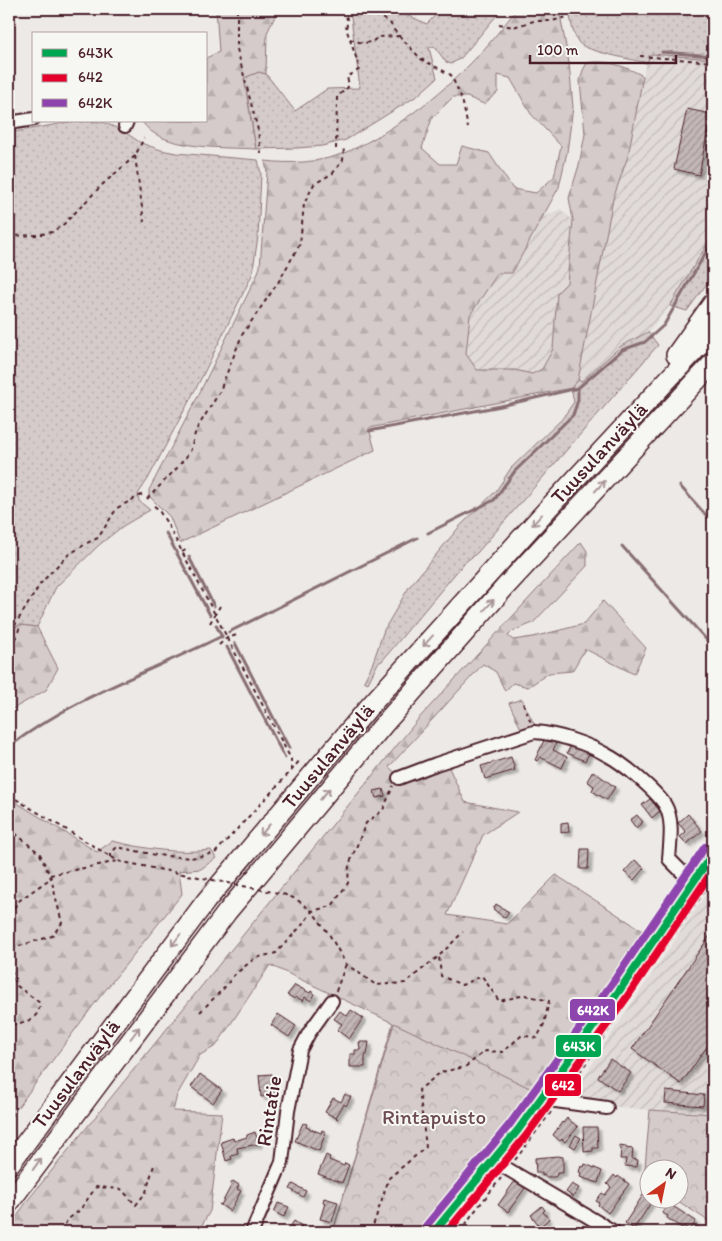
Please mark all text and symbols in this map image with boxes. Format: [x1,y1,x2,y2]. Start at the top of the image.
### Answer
legend [32,32,208,122]
scale bar [530,32,676,64]
text: 100 m [537,41,579,59]
text: 643K [78,44,113,62]
text: 642 [78,68,103,86]
text: 642K [78,94,113,112]
street label: Tuusulanväylä [545,396,652,509]
one-way arrow [594,479,606,492]
one-way arrow [531,514,543,527]
one-way arrow [484,599,495,612]
one-way arrow [422,634,434,647]
street label: Tuusulanväylä [276,698,379,814]
one-way arrow [320,787,331,800]
one-way arrow [260,824,271,837]
one-way arrow [171,933,182,946]
line badge: 642K [569,998,616,1022]
text: 642K [577,1002,610,1019]
street label: Tuusulanväylä [26,1014,125,1133]
one-way arrow [129,1027,140,1040]
line badge: 643K [555,1034,602,1058]
text: 643K [563,1038,596,1055]
line badge: 642 [544,1073,582,1097]
street label: Rintatie [251,1074,286,1148]
text: 642 [551,1077,575,1094]
park label: Rintapuisto [382,1104,486,1129]
one-way arrow [32,1158,43,1171]
north arrow [640,1158,690,1208]
text: N [662,1164,679,1183]

